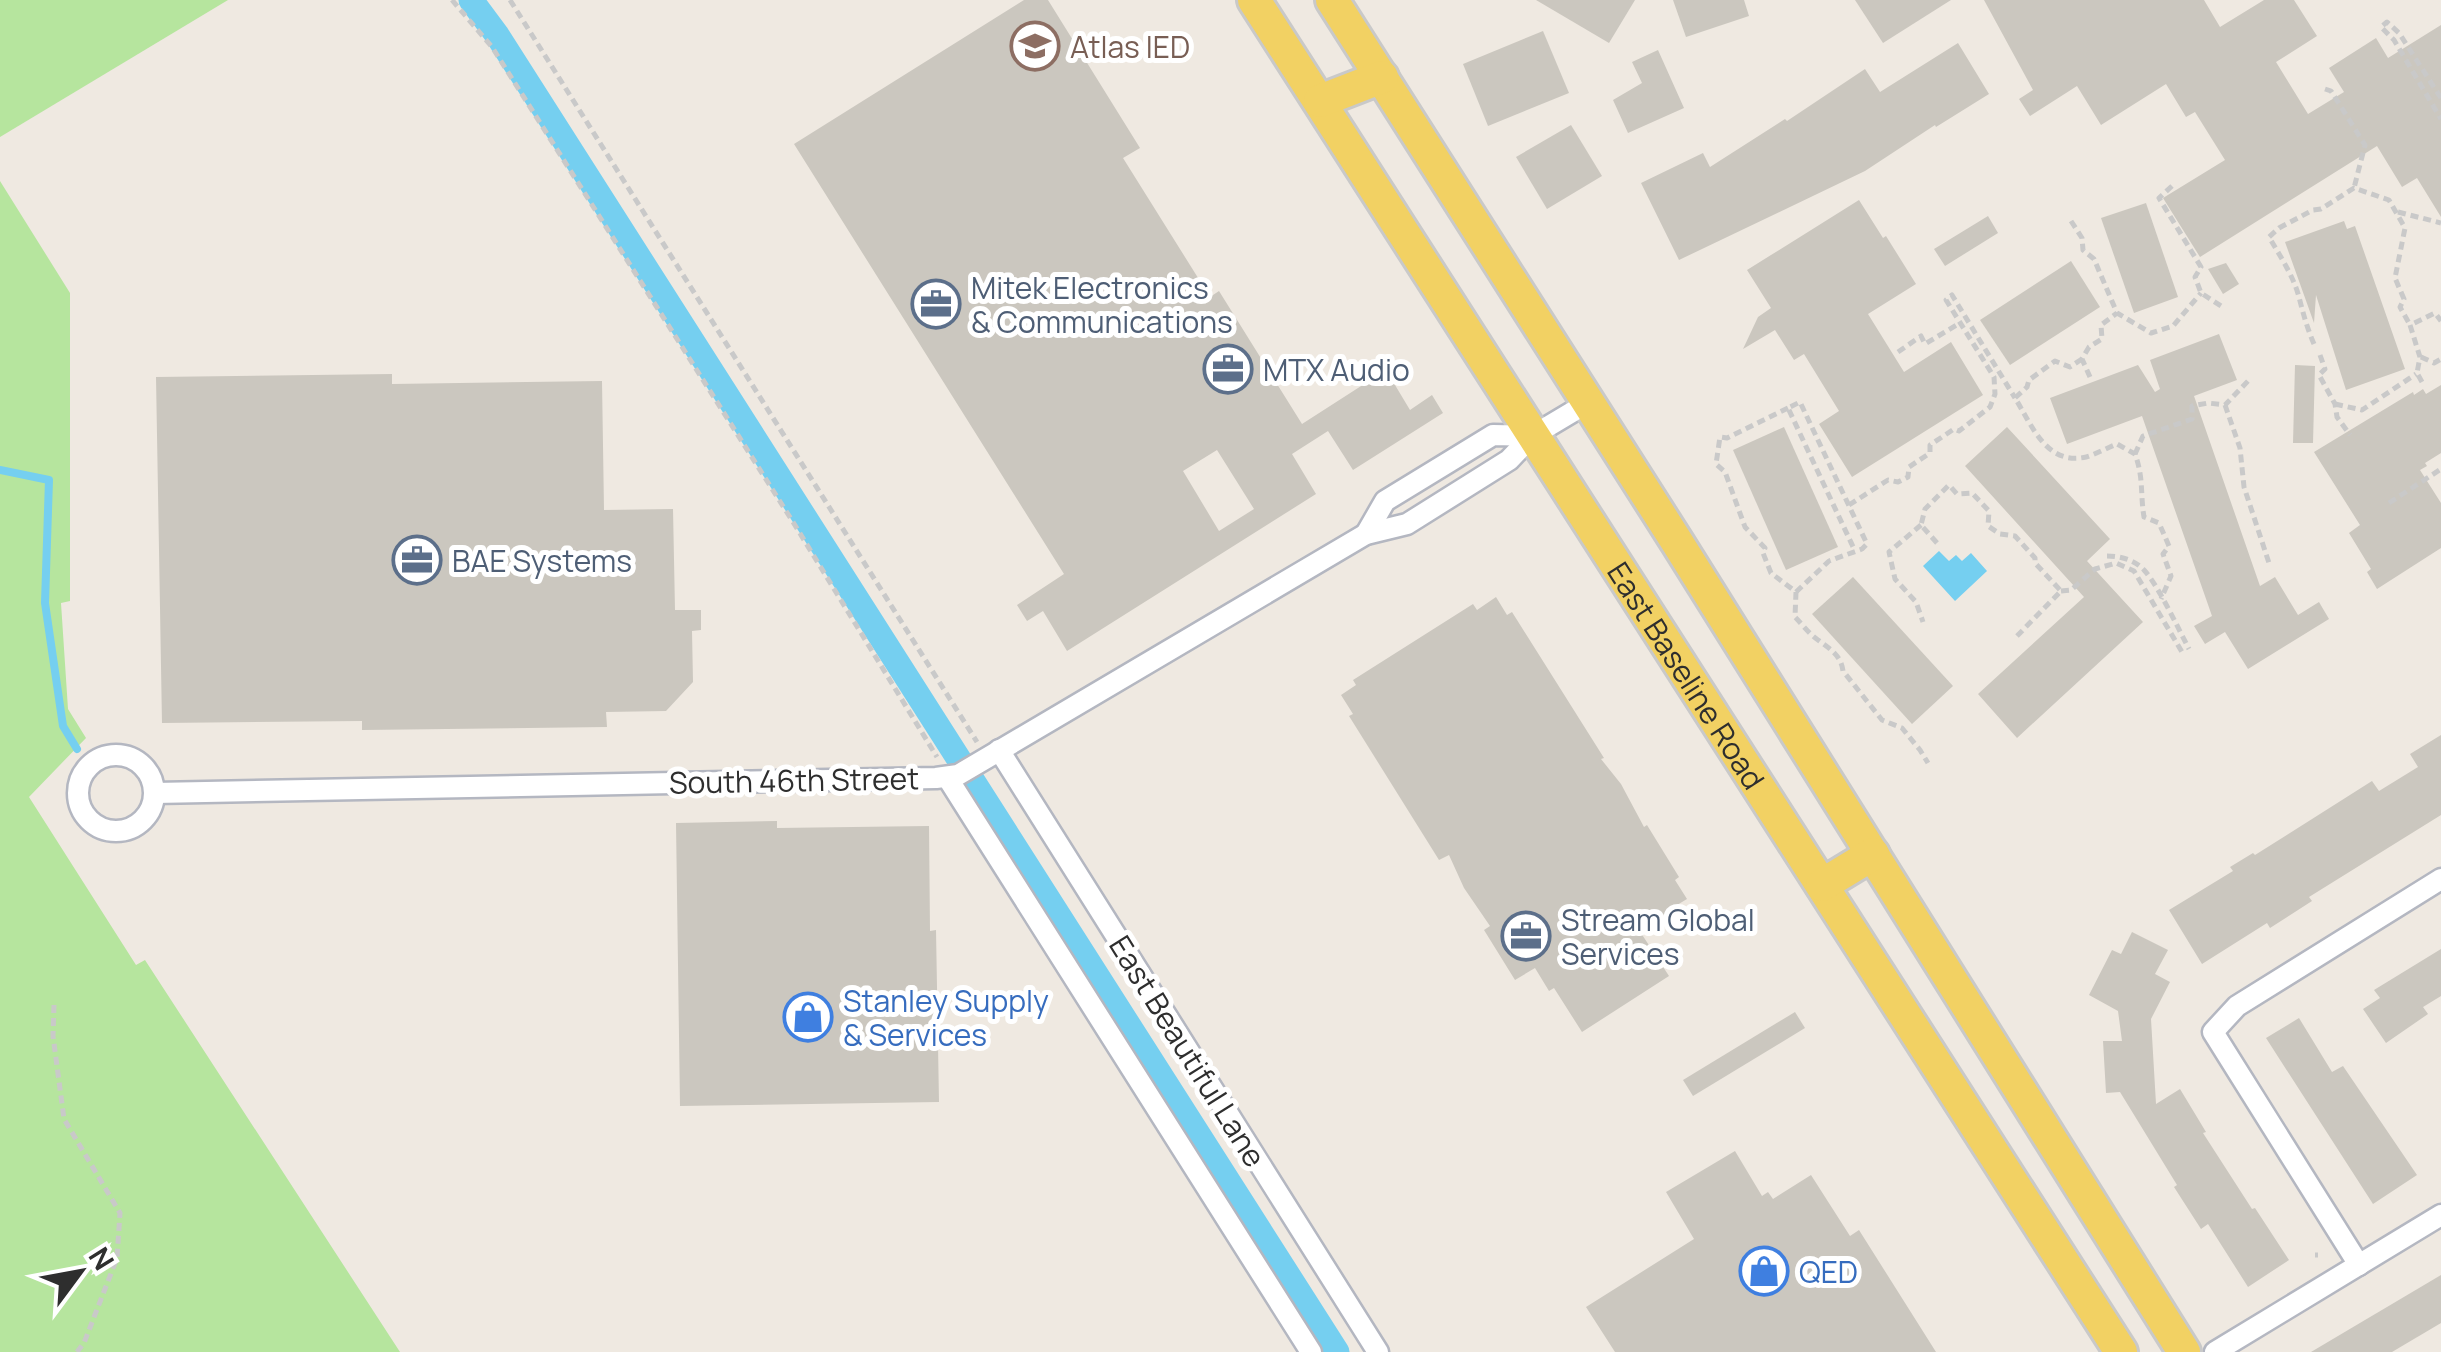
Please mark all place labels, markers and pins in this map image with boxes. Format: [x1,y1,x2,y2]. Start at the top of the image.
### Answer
school or university icon: Atlas IED [1009,20,1061,72]
place label: Atlas IED [1070,26,1190,67]
place label: Mitek Electronics & Communications [971,267,1233,342]
office icon: Mitek Electronics & Communications [910,278,962,330]
office icon: MTX Audio [1202,343,1254,395]
place label: MTX Audio [1263,349,1410,390]
office icon: BAE Systems [391,534,443,586]
place label: BAE Systems [452,540,632,581]
place label: Stream Global Services [1561,899,1755,974]
office icon: Stream Global Services [1500,910,1552,962]
place label: Stanley Supply & Services [843,980,1049,1055]
shop icon: Stanley Supply & Services [782,991,834,1043]
shop icon: QED [1738,1245,1790,1297]
place label: QED [1799,1251,1858,1292]

